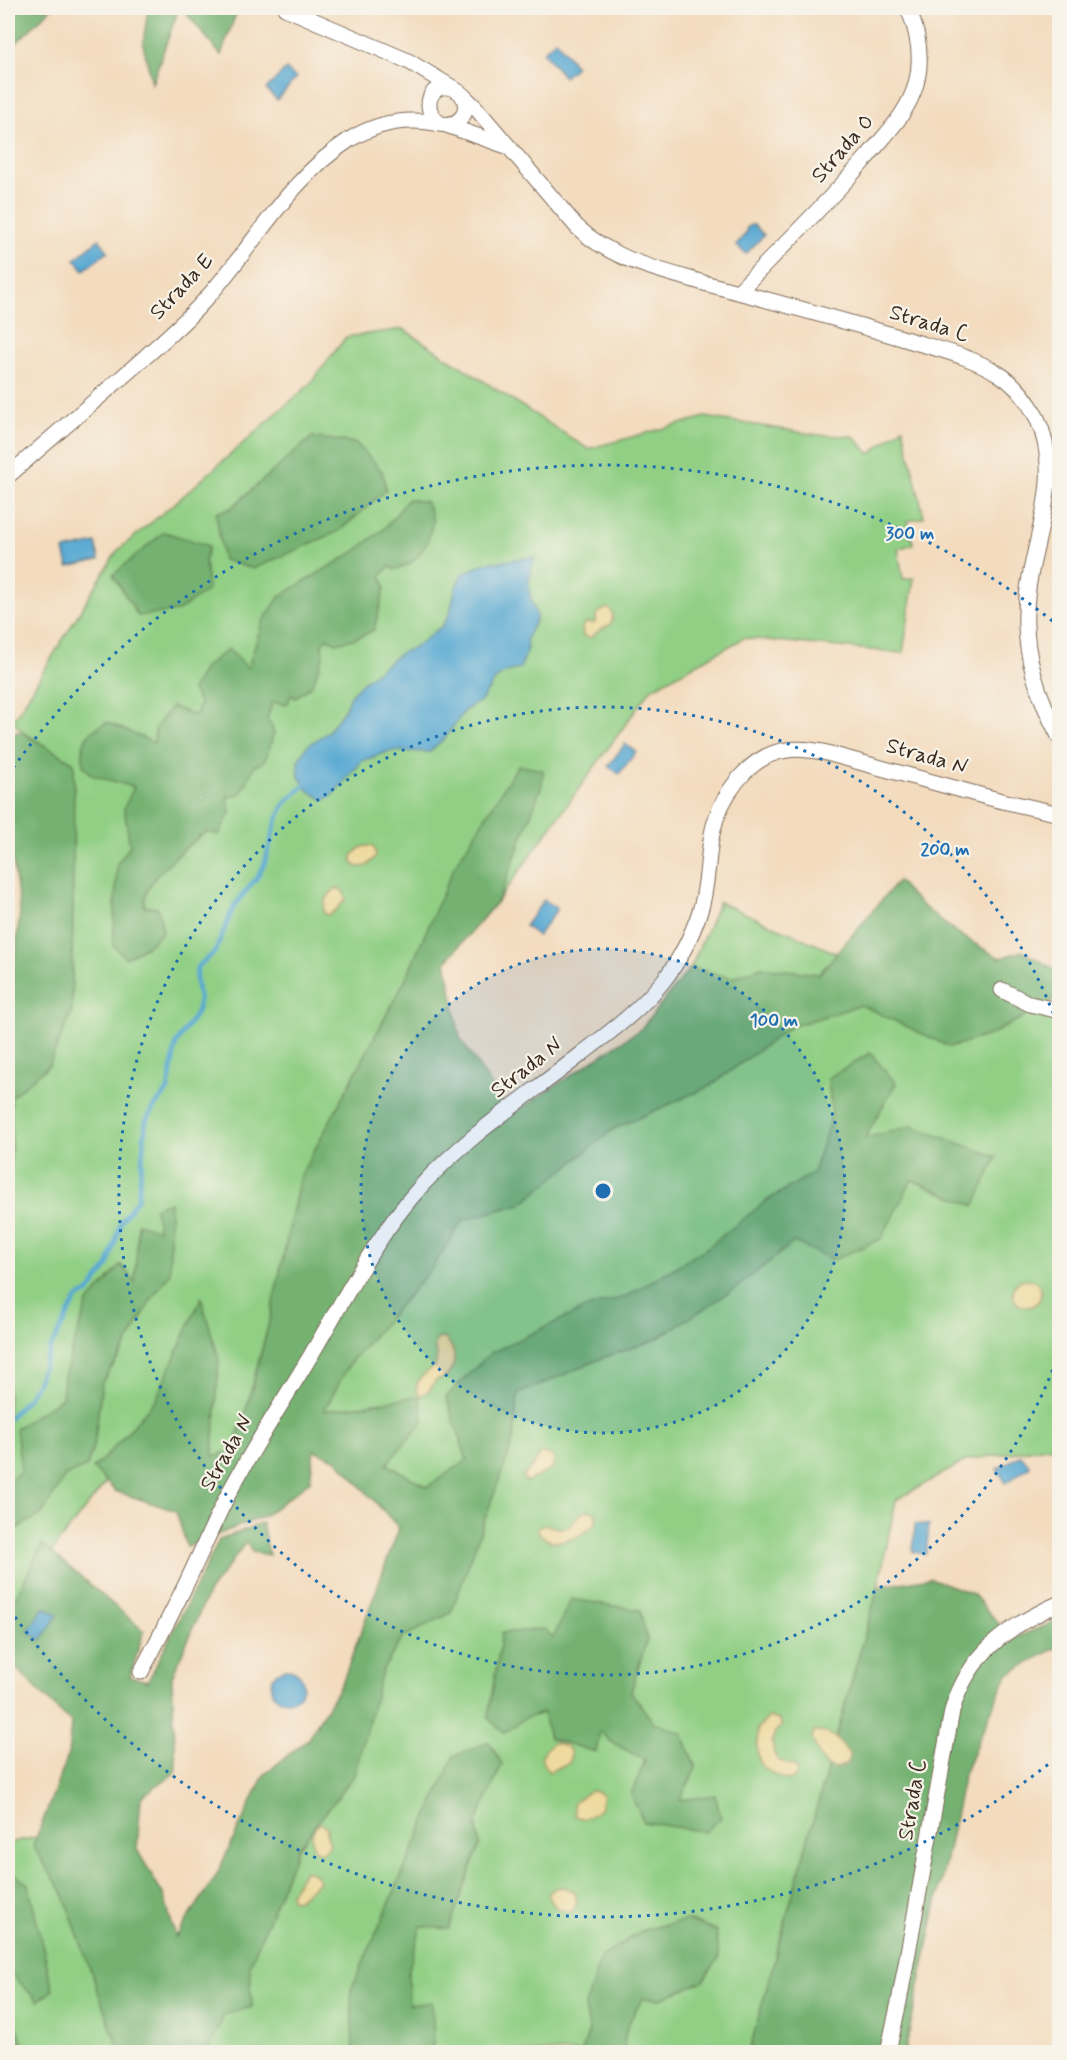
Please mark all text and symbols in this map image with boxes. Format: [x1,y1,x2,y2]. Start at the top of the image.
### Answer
street label: Strada O [805,109,881,189]
street label: Strada E [144,247,220,326]
street label: Strada C [886,299,972,349]
text: 300 m [886,522,934,546]
street label: Strada N [883,732,971,782]
text: 200 m [920,838,970,862]
text: 100 m [750,1009,798,1033]
street label: Strada N [485,1031,569,1105]
centre of rings [593,1181,613,1201]
street label: Strada N [194,1410,260,1496]
street label: Strada C [892,1757,934,1843]

